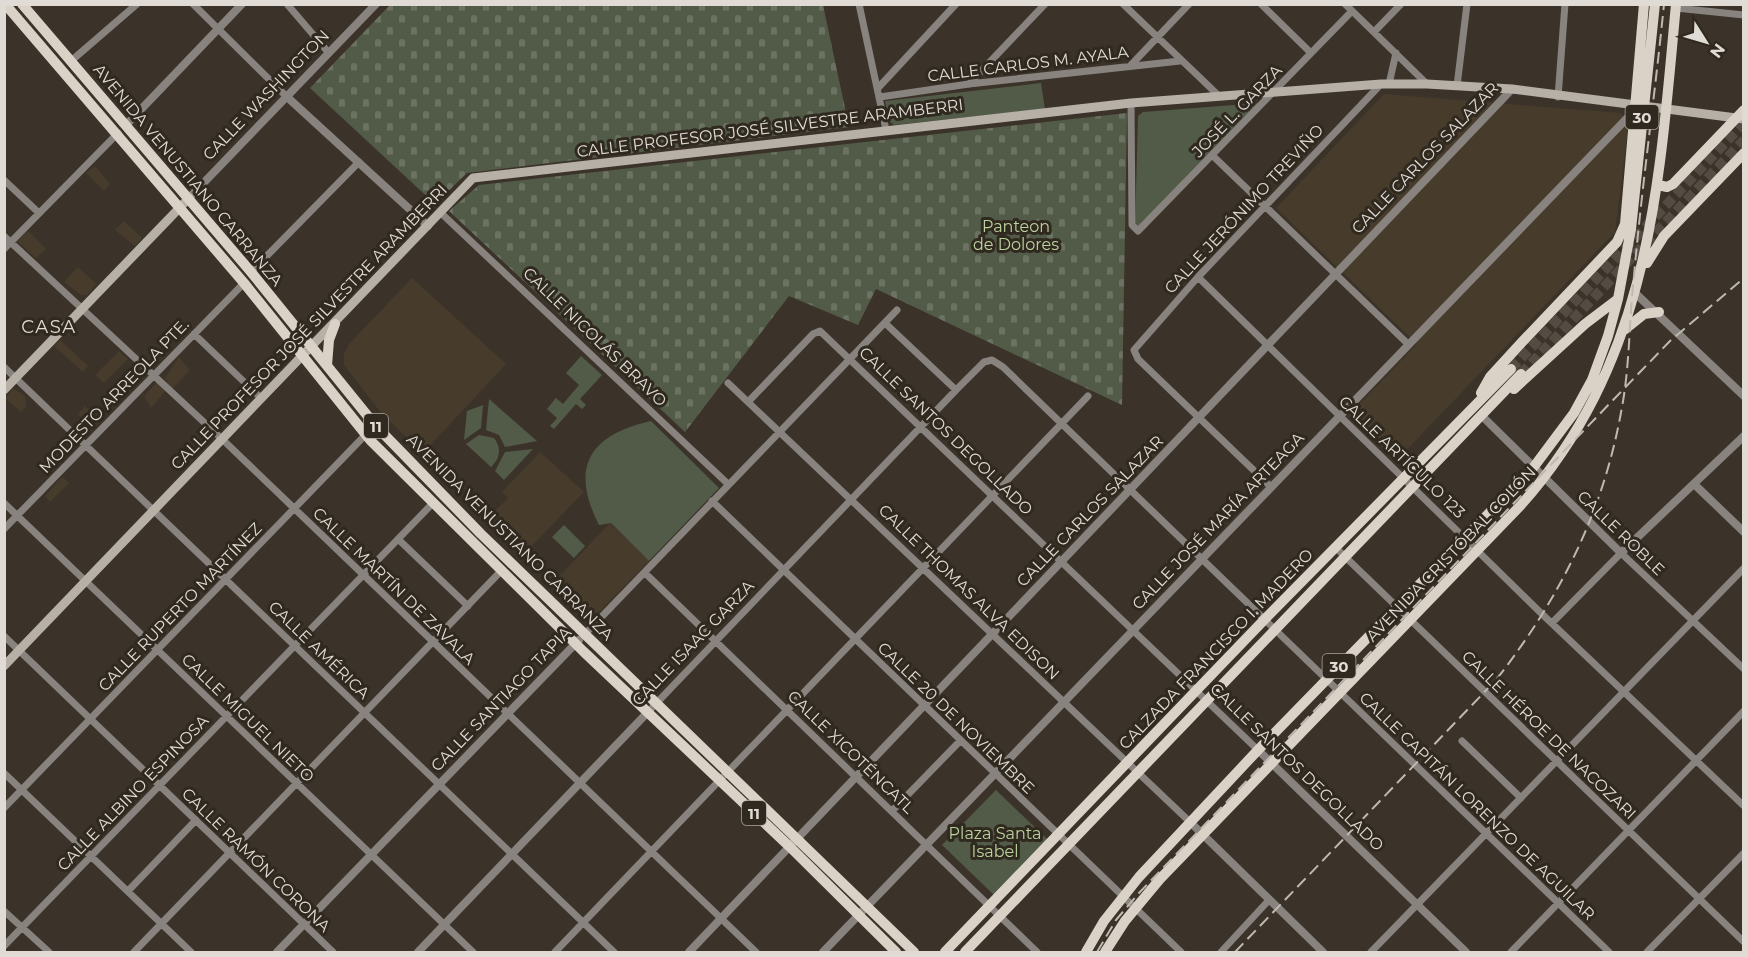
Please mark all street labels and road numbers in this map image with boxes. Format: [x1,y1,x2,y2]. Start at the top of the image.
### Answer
street label: CALLE WASHINGTON [199,26,333,164]
street label: CALLE CARLOS M. AYALA [926,42,1130,86]
street label: AVENIDA VENUSTIANO CARRANZA [89,60,287,290]
street label: JOSÉ L. GARZA [1187,61,1286,162]
street label: CALLE CARLOS SALAZAR [1348,78,1502,238]
street label: CALLE PROFESOR JOSÉ SILVESTRE ARAMBERRI [576,95,964,161]
road number: 30 [1626,105,1658,129]
street label: CALLE JERÓNIMO TREVIÑO [1161,121,1327,297]
street label: CALLE PROFESOR JOSÉ SILVESTRE ARAMBERRI [167,180,451,474]
street label: CALLE NICOLÁS BRAVO [519,263,671,411]
street label: MODESTO ARREOLA PTE. [35,315,193,477]
street label: CALLE SANTOS DEGOLLADO [855,343,1037,519]
street label: CALLE ARTÍCULO 123 [1335,392,1469,522]
road number: 11 [364,414,388,438]
street label: CALLE JOSÉ MARÍA ARTEAGA [1128,428,1308,614]
street label: AVENIDA VENUSTIANO CARRANZA [403,430,618,645]
street label: CALLE CARLOS SALAZAR [1013,431,1167,591]
street label: AVENIDA CRISTÓBAL COLÓN [1362,463,1540,645]
street label: CALLE ROBLE [1574,487,1668,579]
street label: CALLE THOMAS ALVA EDISON [875,500,1063,684]
street label: CALLE MARTÍN DE ZAVALA [309,503,479,669]
street label: CALLE RUPERTO MARTÍNEZ [94,519,266,695]
street label: CALZADA FRANCISCO I. MADERO [1115,545,1317,753]
street label: CALLE ISAAC GARZA [628,576,758,710]
street label: CALLE AMÉRICA [265,597,374,703]
street label: CALLE SANTIAGO TAPIA [427,622,575,775]
street label: CALLE 20 DE NOVIEMBRE [874,638,1038,798]
street label: CALLE HÉROE DE NACOZARI [1458,647,1640,823]
street label: CALLE MIGUEL NIETO [178,650,318,786]
road number: 30 [1322,654,1356,678]
street label: CALLE SANTOS DEGOLLADO [1206,679,1388,855]
street label: CALLE XICOTÉNCATL [784,687,919,818]
street label: CALLE CAPITÁN LORENZO DE AGUILAR [1355,688,1599,924]
street label: CALLE ALBINO ESPINOSA [54,711,213,875]
street label: CALLE RAMÓN CORONA [178,784,335,936]
road number: 11 [742,801,766,825]

